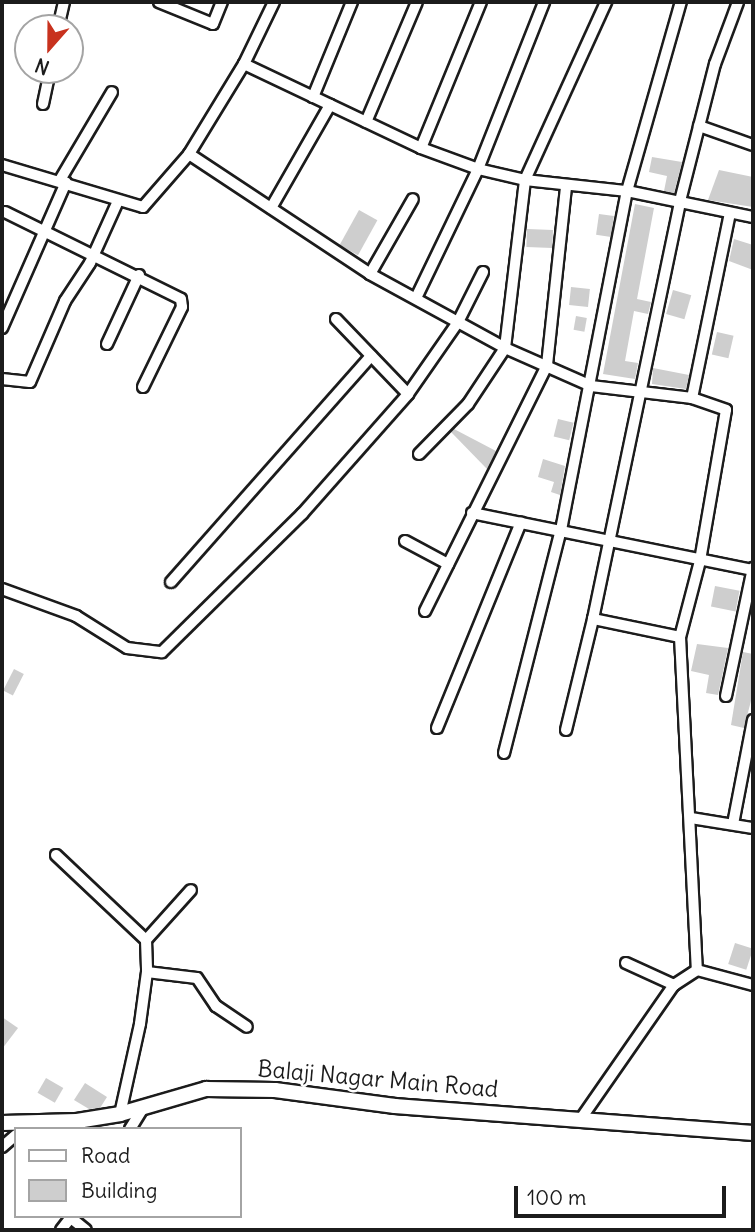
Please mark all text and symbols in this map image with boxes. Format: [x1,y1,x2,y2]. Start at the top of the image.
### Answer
north arrow [14,14,84,84]
text: N [32,53,53,80]
street label: Balaji Nagar Main Road [257,1055,499,1103]
legend [14,1127,242,1218]
text: Road [81,1142,130,1169]
scale bar [517,1172,729,1216]
text: Building [81,1177,157,1204]
text: 100 m [527,1184,586,1211]

